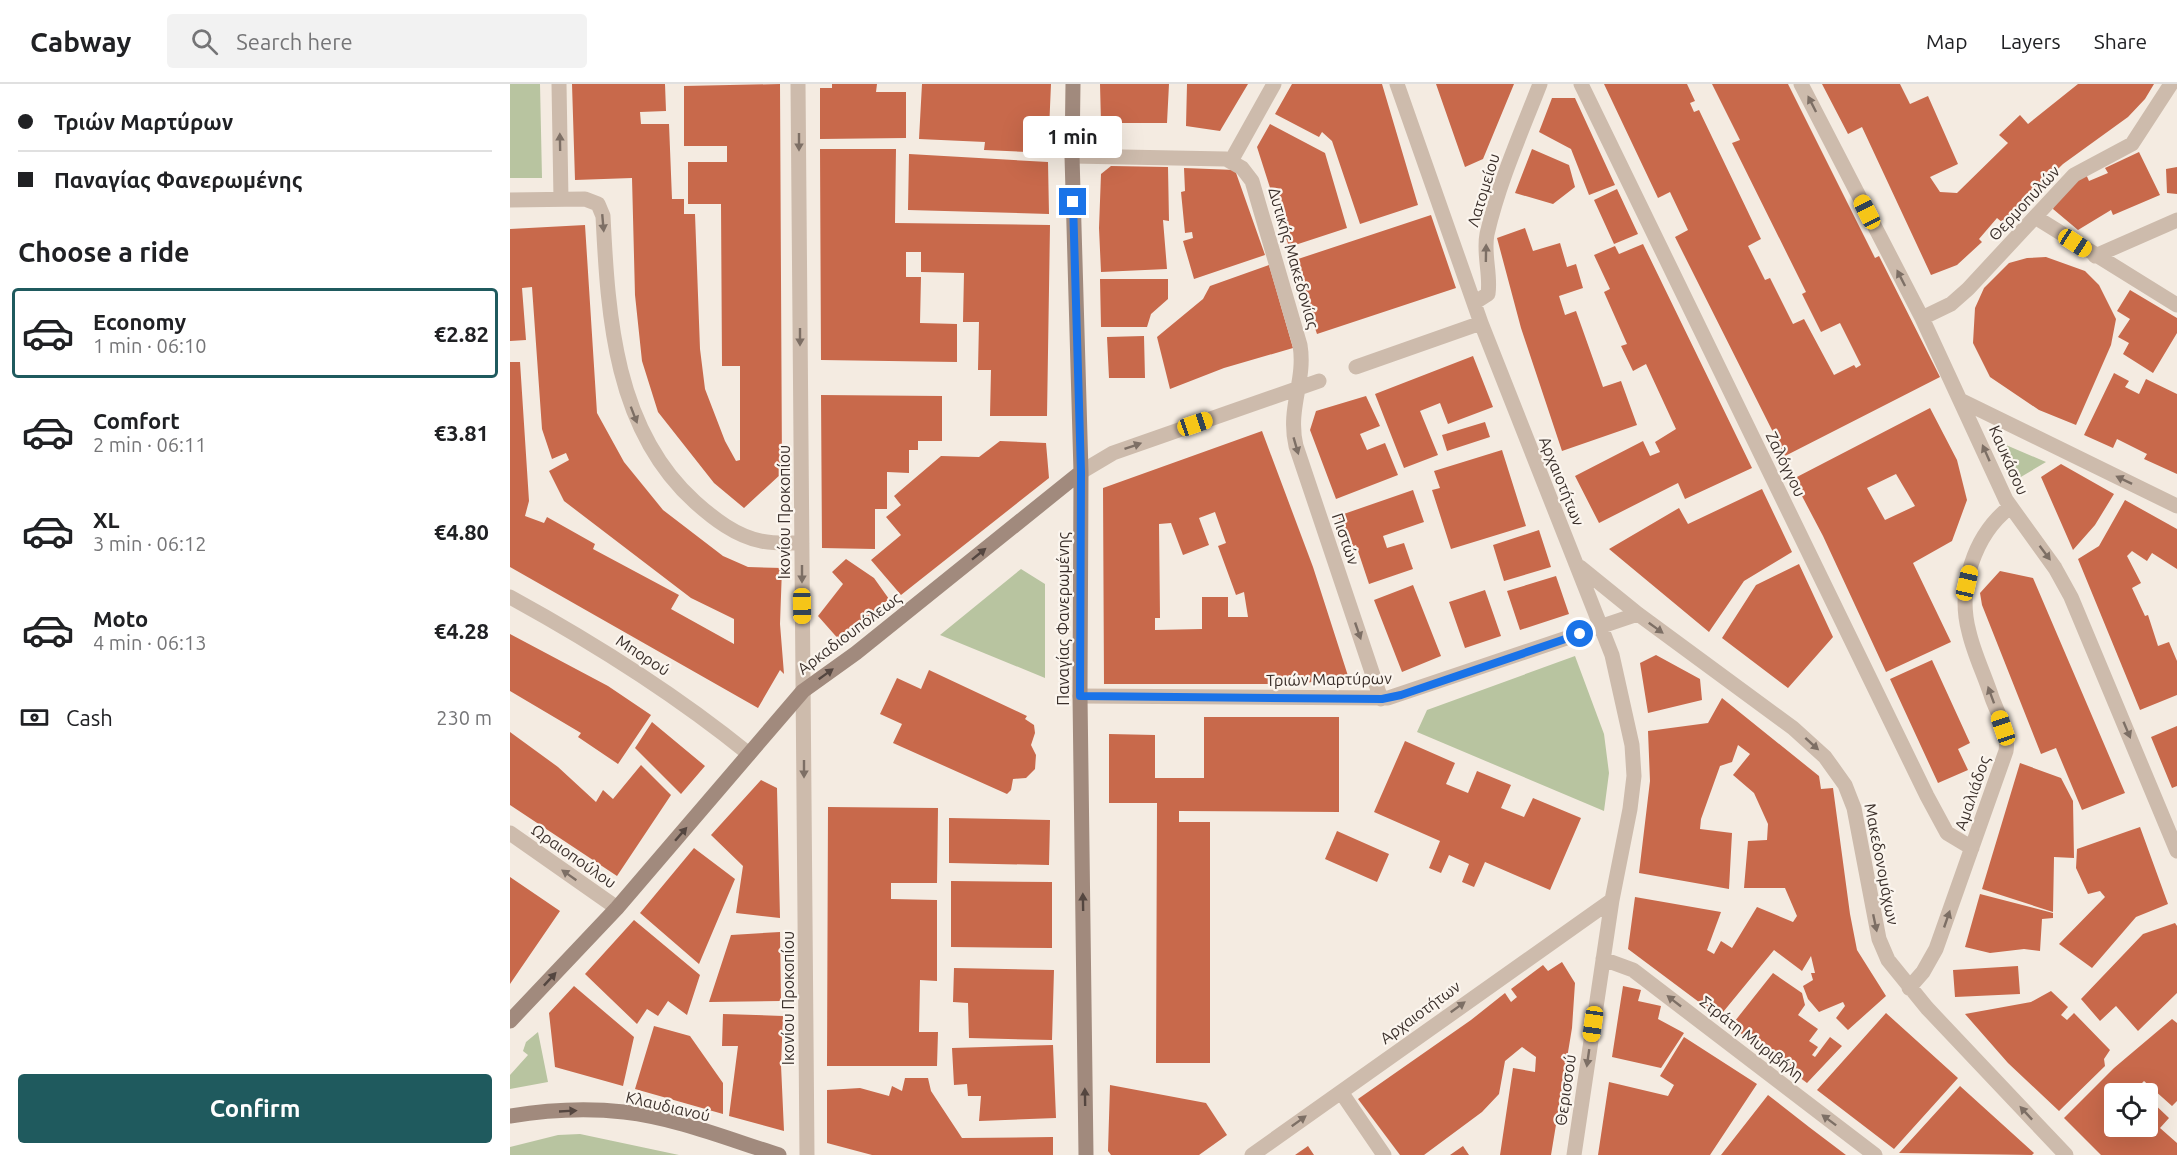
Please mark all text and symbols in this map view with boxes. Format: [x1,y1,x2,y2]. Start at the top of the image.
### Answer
search box [167,14,587,68]
icon: search [188,25,221,58]
text: Cabway [30,26,131,57]
text: Search here [236,29,353,54]
text: Map [1926,29,1967,53]
text: Layers [2000,29,2061,53]
text: Share [2094,29,2147,53]
one-way arrow [1807,96,1817,113]
text: Τριών Μαρτύρων [54,109,233,134]
callout: 1 min [1024,115,1122,157]
text: 1 min [1047,125,1098,148]
one-way arrow [555,132,565,151]
one-way arrow [794,133,803,152]
street label: Λατομείου [1463,151,1503,229]
street label: Θερμοπυλών [1985,162,2063,244]
text: Παναγίας Φανερωμένης [54,167,302,192]
street label: Δυτικής Μακεδονίας [1264,185,1323,331]
route end [1059,188,1086,215]
car [1851,192,1883,232]
one-way arrow [598,214,608,233]
car [2055,226,2095,260]
text: Choose a ride [18,237,190,267]
one-way arrow [1481,243,1491,262]
one-way arrow [1897,269,1906,286]
icon: car [21,306,75,360]
text: Economy [93,309,186,334]
text: €2.82 [434,321,489,346]
one-way arrow [795,328,805,347]
text: 1 min · 06:10 [93,334,207,357]
icon: car [21,405,75,459]
one-way arrow [630,406,640,424]
text: Comfort [93,408,180,433]
car [1175,410,1215,438]
text: €3.81 [434,420,489,445]
street label: Καυκάσου [1986,422,2032,498]
street label: Ζαλόγγου [1763,429,1809,499]
text: 2 min · 06:11 [93,433,207,456]
street label: Αρχαιοτήτων [1536,434,1588,529]
one-way arrow [1292,437,1301,455]
one-way arrow [1124,440,1142,450]
street label: Ικονίου Προκοπίου [775,445,793,579]
one-way arrow [1981,445,1990,462]
one-way arrow [2116,475,2133,485]
icon: car [21,504,75,558]
text: XL [93,507,120,532]
street label: Πιστών [1329,511,1363,568]
text: €4.80 [434,519,489,544]
text: 3 min · 06:12 [93,532,207,555]
street label: Παναγίας Φανερωμένης [1054,532,1073,706]
one-way arrow [2039,545,2051,561]
one-way arrow [971,548,986,561]
car [1954,563,1980,603]
one-way arrow [797,565,807,584]
car [793,588,811,624]
street label: Αρκαδιουπόλεως [794,588,905,678]
icon: car [21,603,75,657]
text: Moto [93,606,148,631]
text: €4.28 [434,618,489,643]
route start [1566,620,1593,647]
one-way arrow [1354,622,1364,640]
one-way arrow [1647,622,1663,634]
text: 4 min · 06:13 [93,631,207,654]
street label: Μπορού [613,631,673,679]
one-way arrow [818,669,833,681]
street label: Τριών Μαρτύρων [1266,669,1392,689]
one-way arrow [1986,685,1996,703]
icon: cash [18,701,51,734]
text: Cash [66,705,113,730]
text: 230 m [436,706,492,729]
car [1989,708,2017,748]
one-way arrow [2122,721,2132,739]
one-way arrow [1804,737,1819,750]
street label: Αμαλιάδος [1951,754,1994,833]
one-way arrow [799,760,809,779]
street label: Μακεδονομάχων [1861,802,1903,927]
street label: Ωραιοπούλου [528,820,620,892]
one-way arrow [674,827,687,842]
one-way arrow [561,870,577,881]
one-way arrow [1078,892,1088,911]
one-way arrow [1942,910,1952,928]
one-way arrow [1871,914,1881,933]
street label: Ικονίου Προκοπίου [779,931,797,1065]
one-way arrow [543,971,557,986]
street label: Αρχαιοτήτων [1376,977,1464,1047]
street label: Στράτη Μυριβήλη [1697,992,1807,1084]
one-way arrow [1666,995,1682,1007]
one-way arrow [1449,1001,1465,1013]
car [1582,1005,1604,1043]
one-way arrow [1584,1049,1593,1068]
street label: Θερισσού [1551,1053,1579,1127]
button: Confirm [18,1074,492,1143]
map controls [2104,1083,2158,1137]
button: locate [2104,1083,2158,1137]
one-way arrow [1080,1087,1090,1106]
street label: Κλαυδιανού [624,1088,712,1124]
one-way arrow [2019,1105,2033,1120]
one-way arrow [559,1106,578,1116]
one-way arrow [1821,1114,1836,1126]
one-way arrow [1291,1115,1307,1127]

